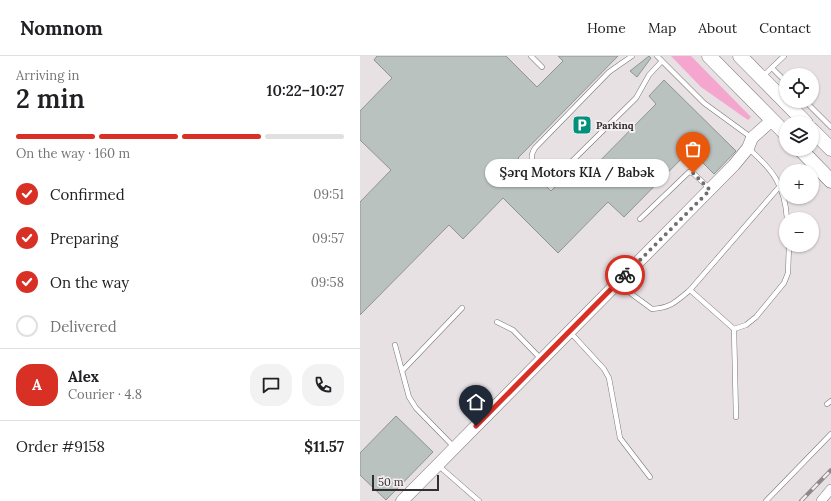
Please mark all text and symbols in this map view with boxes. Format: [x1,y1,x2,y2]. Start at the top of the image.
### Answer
text: Nomnom [20,16,103,40]
text: Home [587,19,626,37]
text: Map [648,19,676,37]
text: About [698,19,737,37]
text: Contact [759,19,811,37]
text: Arriving in [16,67,79,84]
map controls [779,68,819,252]
button: locate [779,68,819,108]
text: 10:22–10:27 [267,81,344,100]
text: 2 min [16,82,85,115]
parking icon: Parkinq [571,114,593,136]
button: layers [779,116,819,156]
place label: Parkinq [596,119,634,132]
pin [676,132,710,173]
icon: bag [682,138,704,160]
text: On the way · 160 m [16,145,130,162]
callout: Şərq Motors KIA / Babək [485,159,669,187]
text: Şərq Motors KIA / Babək [500,164,654,181]
button: + [779,164,819,204]
icon: check [16,183,38,205]
text: Confirmed [50,185,125,204]
text: 09:51 [313,186,344,203]
button: − [779,212,819,252]
icon: check [16,227,38,249]
text: Preparing [50,229,118,248]
text: 09:57 [312,230,344,247]
courier [605,255,645,295]
icon: bike [614,264,636,286]
icon: check [16,271,38,293]
text: On the way [50,273,129,292]
text: 09:58 [311,274,344,291]
text: Delivered [50,317,117,336]
button: chat [250,364,292,406]
button: phone [302,364,344,406]
text: Alex [68,367,99,386]
text: A [32,375,42,394]
pin [459,385,493,426]
text: Courier · 4.8 [68,386,142,403]
icon: home [465,391,487,413]
text: Order #9158 [16,437,105,456]
text: $11.57 [304,437,344,456]
scale bar [372,473,439,492]
text: 50 m [378,475,404,489]

